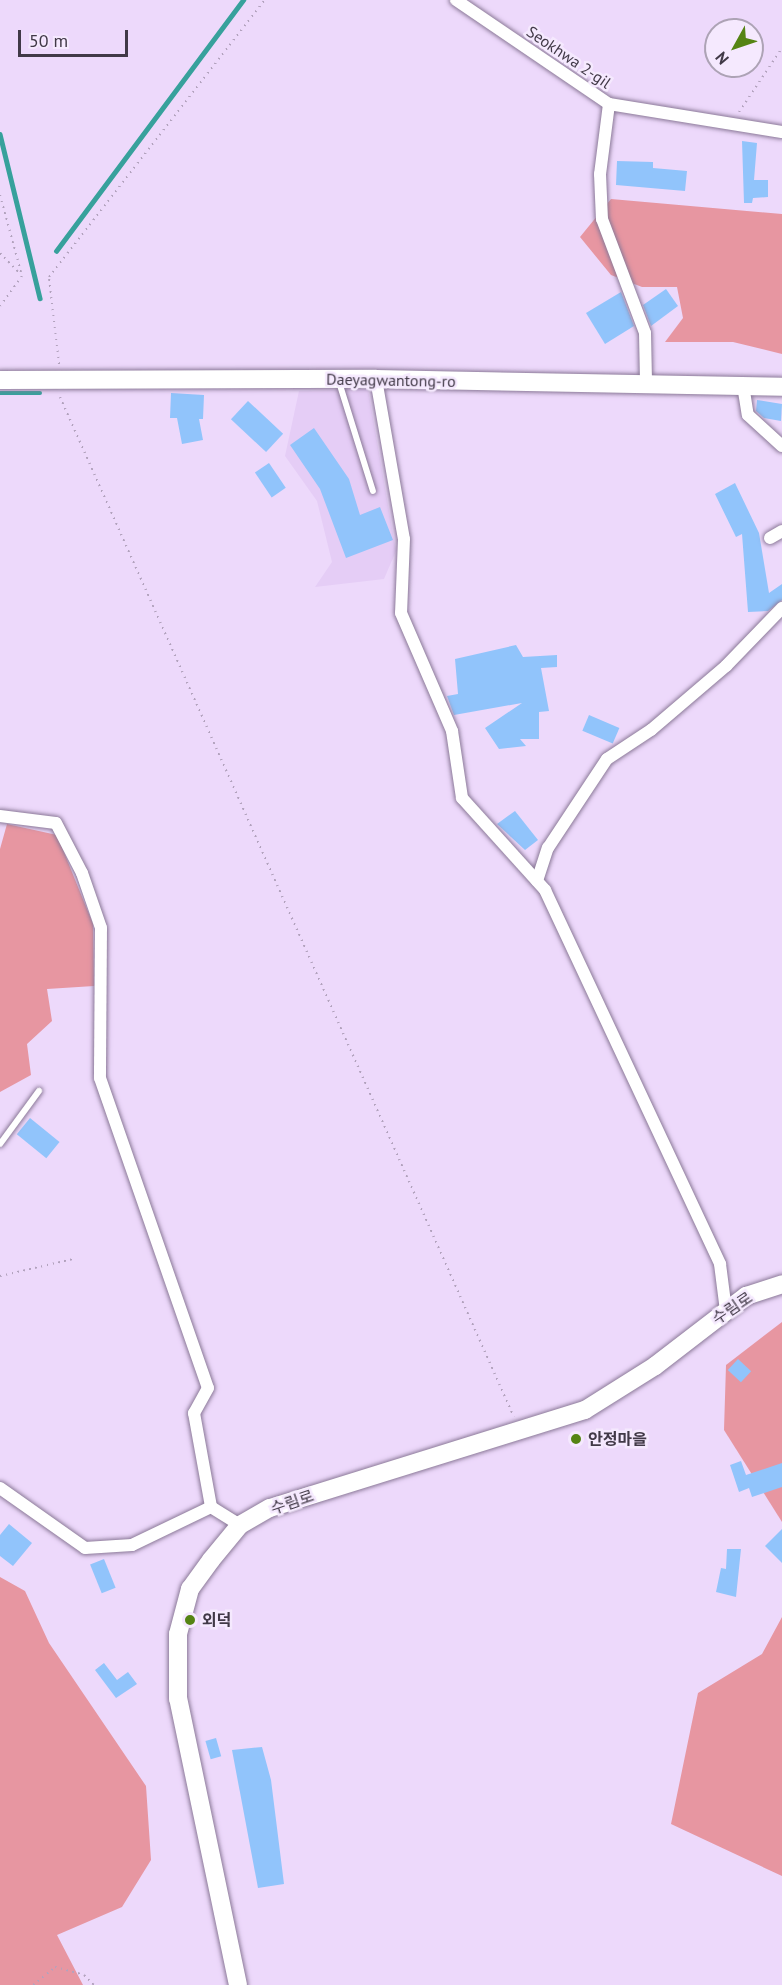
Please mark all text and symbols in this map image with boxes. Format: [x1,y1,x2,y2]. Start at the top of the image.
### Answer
scale bar [21,18,130,56]
north arrow [704,18,764,78]
street label: Seokhwa 2-gil [523,22,615,92]
text: 50 m [29,29,68,52]
text: N [711,48,733,69]
street label: Daeyagwantong-ro [326,369,456,391]
street label: 수림로 [708,1288,756,1328]
place label: 안정마을 [588,1429,647,1449]
marker: 안정마을 [569,1432,583,1446]
street label: 수림로 [268,1486,316,1518]
place label: 외덕 [202,1610,231,1630]
marker: 외덕 [183,1613,197,1627]

